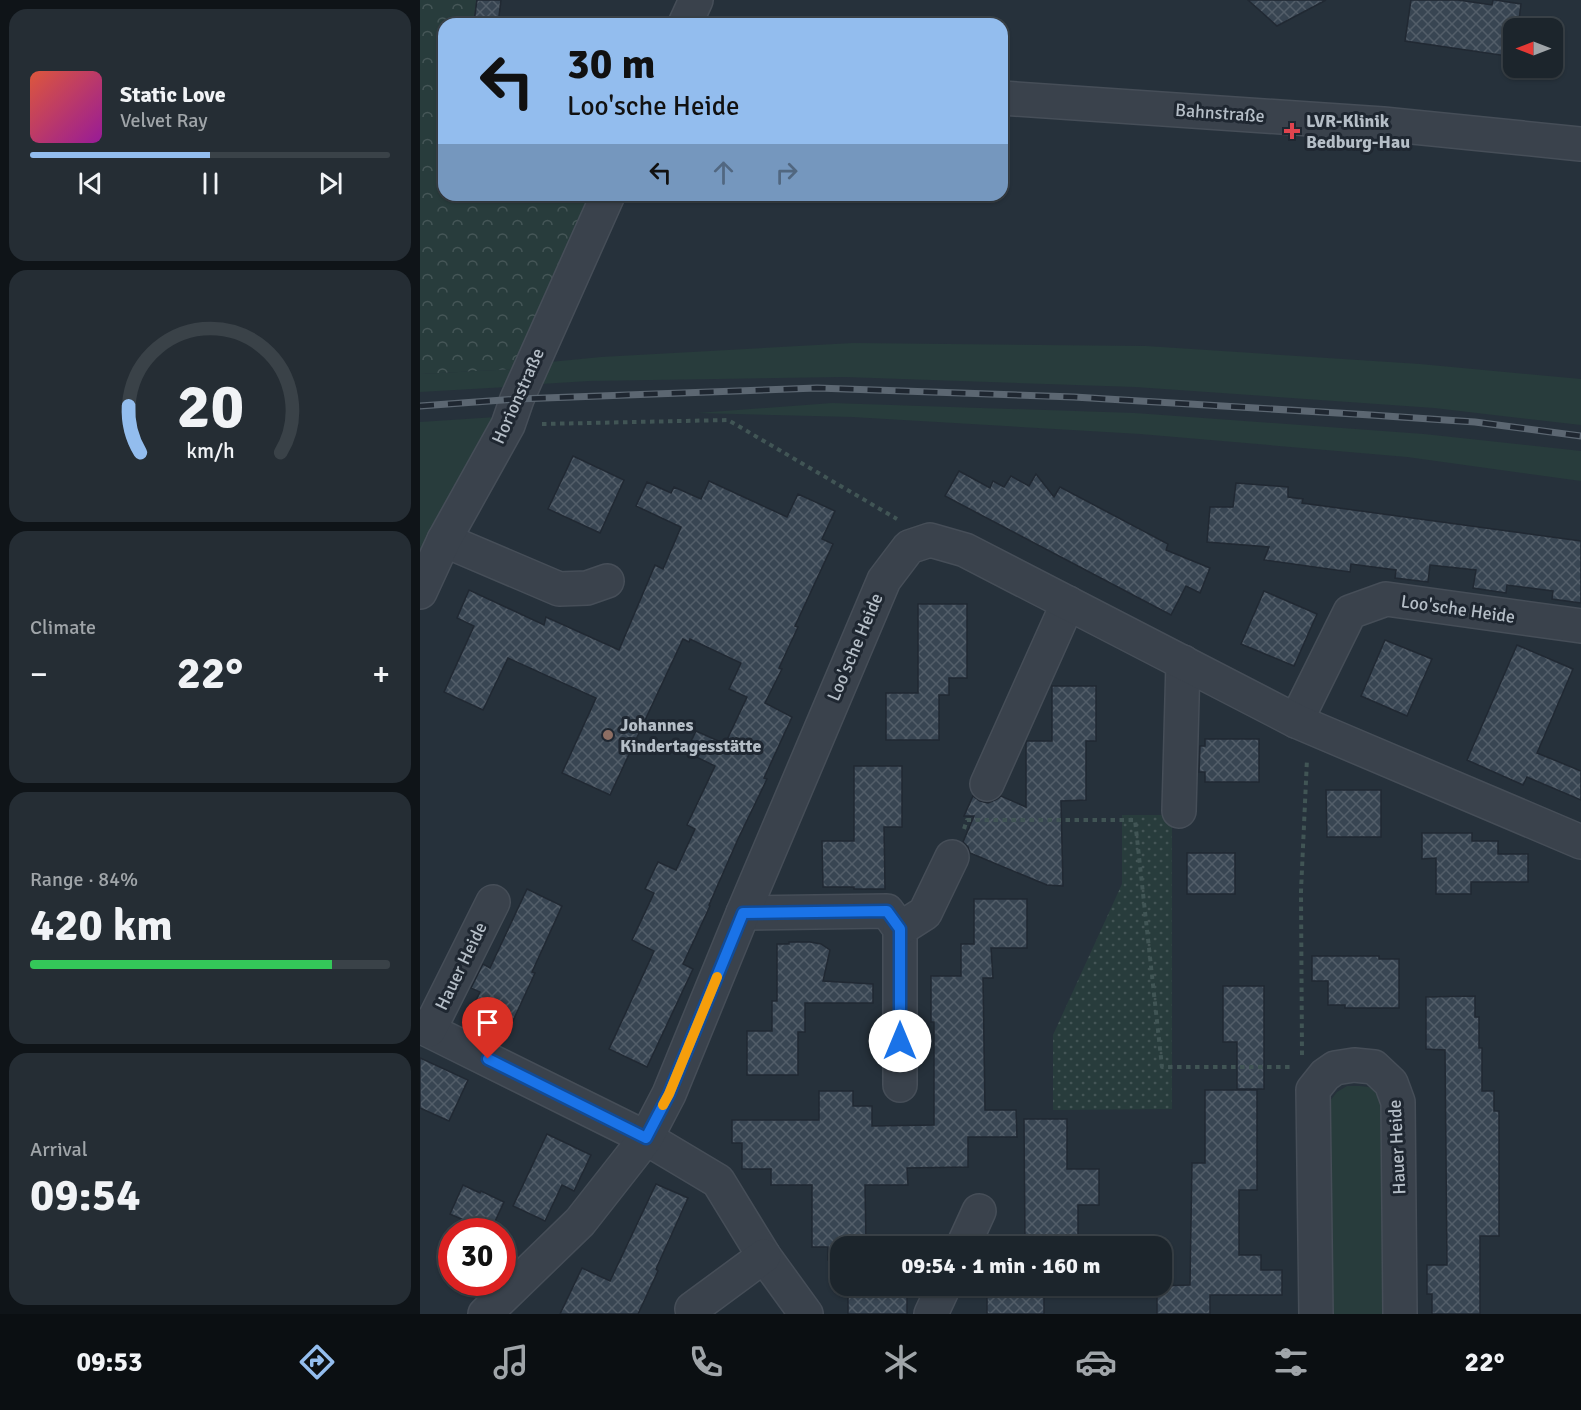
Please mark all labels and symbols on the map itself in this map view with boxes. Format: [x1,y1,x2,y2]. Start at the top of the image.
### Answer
north arrow [1503,18,1563,78]
street label: Bahnstraße [1174,99,1266,127]
place label: LVR-Klinik Bedburg-Hau [1306,110,1410,153]
marker: LVR-Klinik Bedburg-Hau [1283,122,1301,140]
street label: Horionstraße [487,345,549,447]
street label: Loo'sche Heide [822,590,888,704]
street label: Loo'sche Heide [1399,590,1517,628]
place label: Johannes Kindertagesstätte [620,714,761,757]
marker: Johannes Kindertagesstätte [601,728,615,742]
street label: Hauer Heide [430,918,492,1014]
pin [462,997,513,1059]
position arrow [868,1009,932,1073]
street label: Hauer Heide [1384,1099,1410,1195]
speed limit sign: 30 [438,1218,516,1296]

